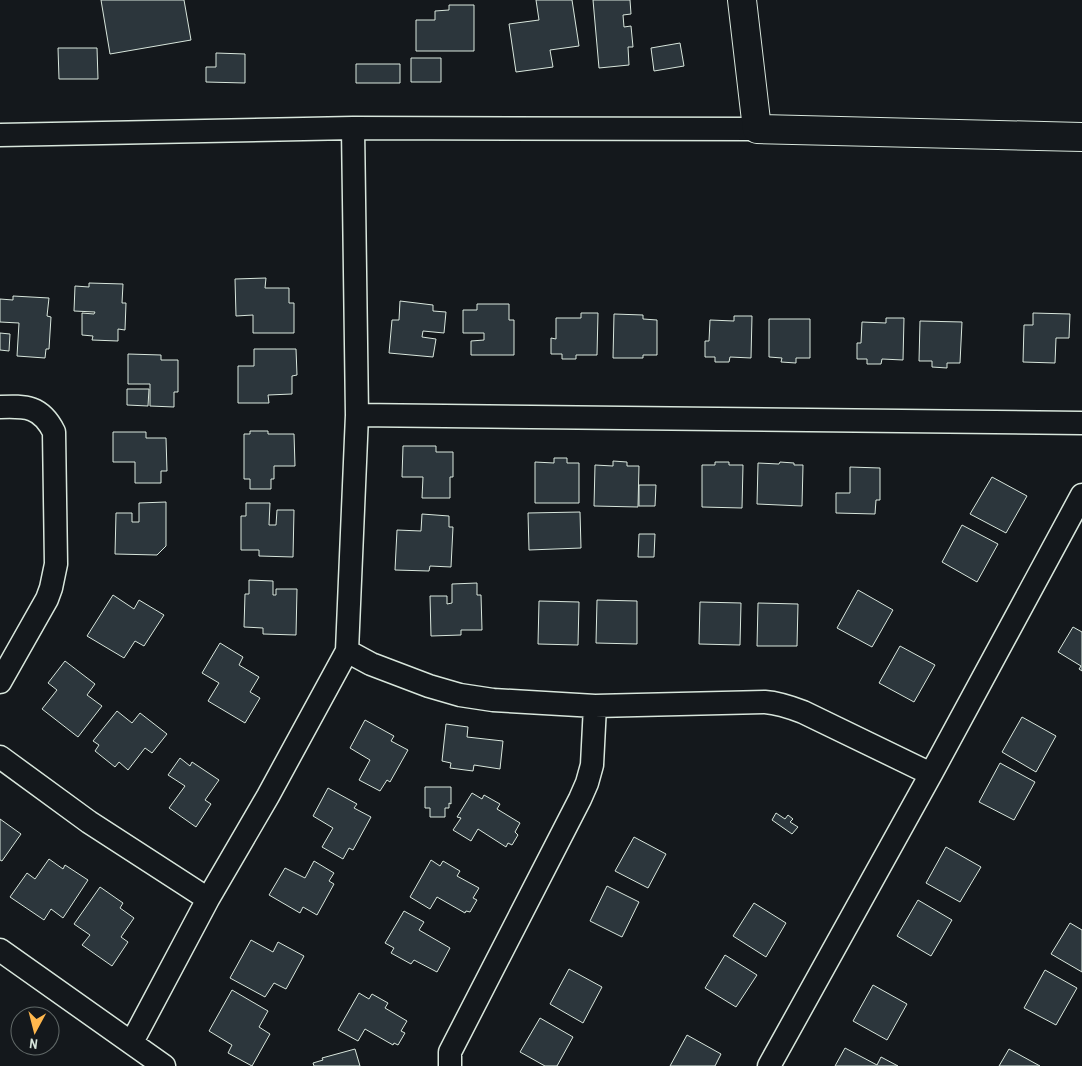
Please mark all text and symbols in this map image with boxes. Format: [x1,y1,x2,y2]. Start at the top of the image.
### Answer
north arrow [10,1006,60,1056]
text: N [28,1034,39,1053]

